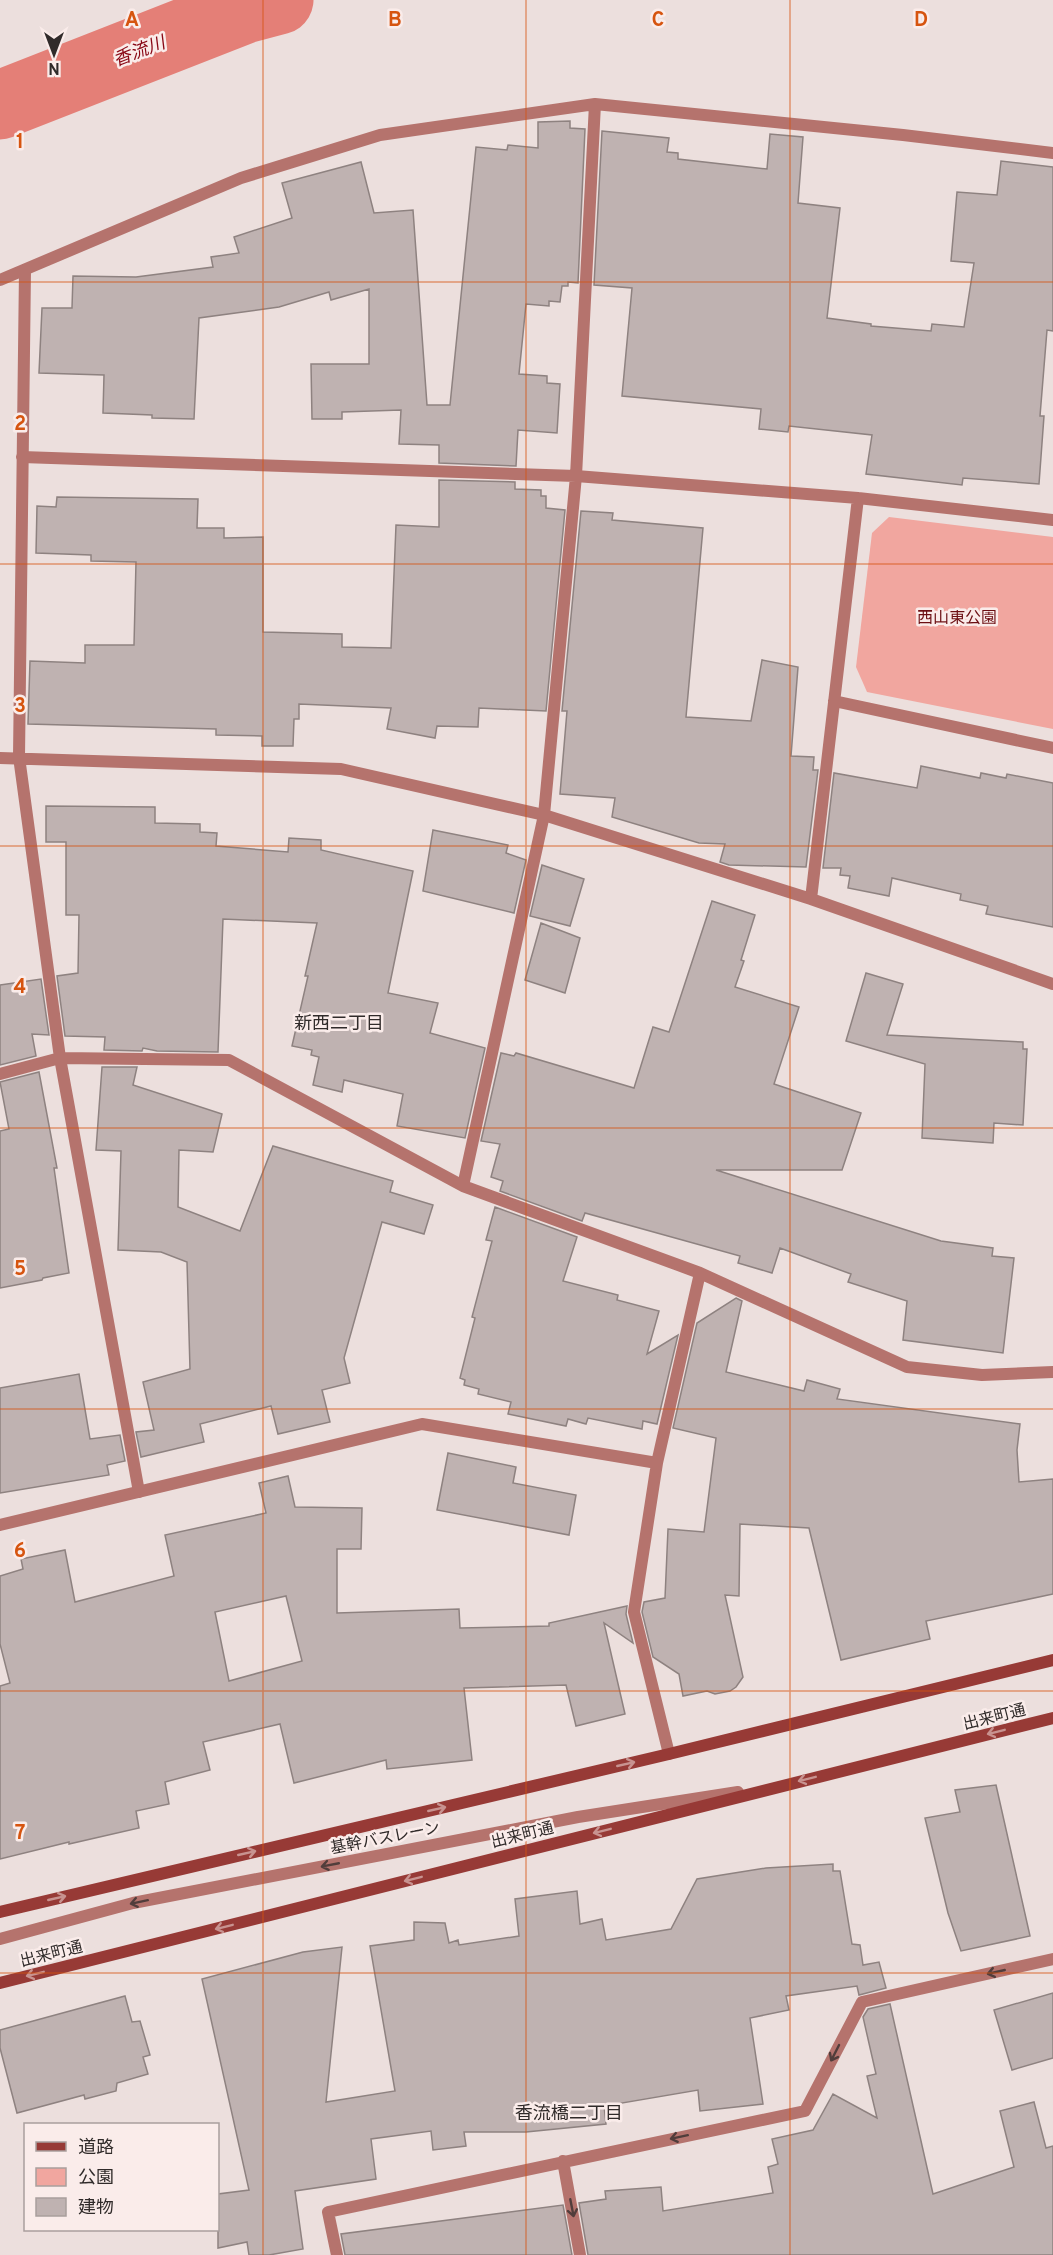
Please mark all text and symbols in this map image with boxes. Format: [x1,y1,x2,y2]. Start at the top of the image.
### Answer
text: A [125,8,139,34]
text: B [388,8,402,34]
text: C [652,8,664,34]
text: D [914,8,928,34]
north arrow [24,24,84,84]
water label: 香流川 [110,31,171,73]
text: N [48,57,60,77]
text: 1 [16,130,24,156]
text: 2 [14,412,26,438]
park label: 西山東公園 [917,609,997,629]
text: 3 [14,694,26,720]
text: 4 [14,975,26,1001]
district label: 新西二丁目 [294,1013,384,1036]
text: 5 [14,1257,26,1283]
text: 6 [14,1539,26,1565]
street label: 出来町通 [961,1700,1028,1735]
one-way arrow [987,1727,1006,1739]
one-way arrow [616,1758,636,1769]
one-way arrow [798,1774,817,1786]
one-way arrow [427,1802,446,1814]
street label: 出来町通 [489,1818,556,1853]
street label: 基幹バスレーン [329,1819,442,1859]
text: 7 [15,1821,25,1847]
one-way arrow [593,1826,612,1837]
one-way arrow [237,1847,256,1859]
one-way arrow [321,1860,341,1871]
one-way arrow [404,1873,423,1885]
one-way arrow [47,1892,66,1904]
one-way arrow [130,1897,149,1908]
one-way arrow [215,1921,234,1933]
street label: 出来町通 [18,1937,85,1972]
one-way arrow [987,1966,1006,1978]
one-way arrow [26,1969,45,1981]
one-way arrow [829,2044,841,2061]
district label: 香流橋二丁目 [515,2103,623,2126]
legend [24,2123,219,2231]
one-way arrow [669,2132,688,2144]
text: 道路 [78,2137,114,2160]
text: 公園 [78,2167,114,2190]
text: 建物 [78,2197,114,2220]
one-way arrow [567,2198,578,2217]

